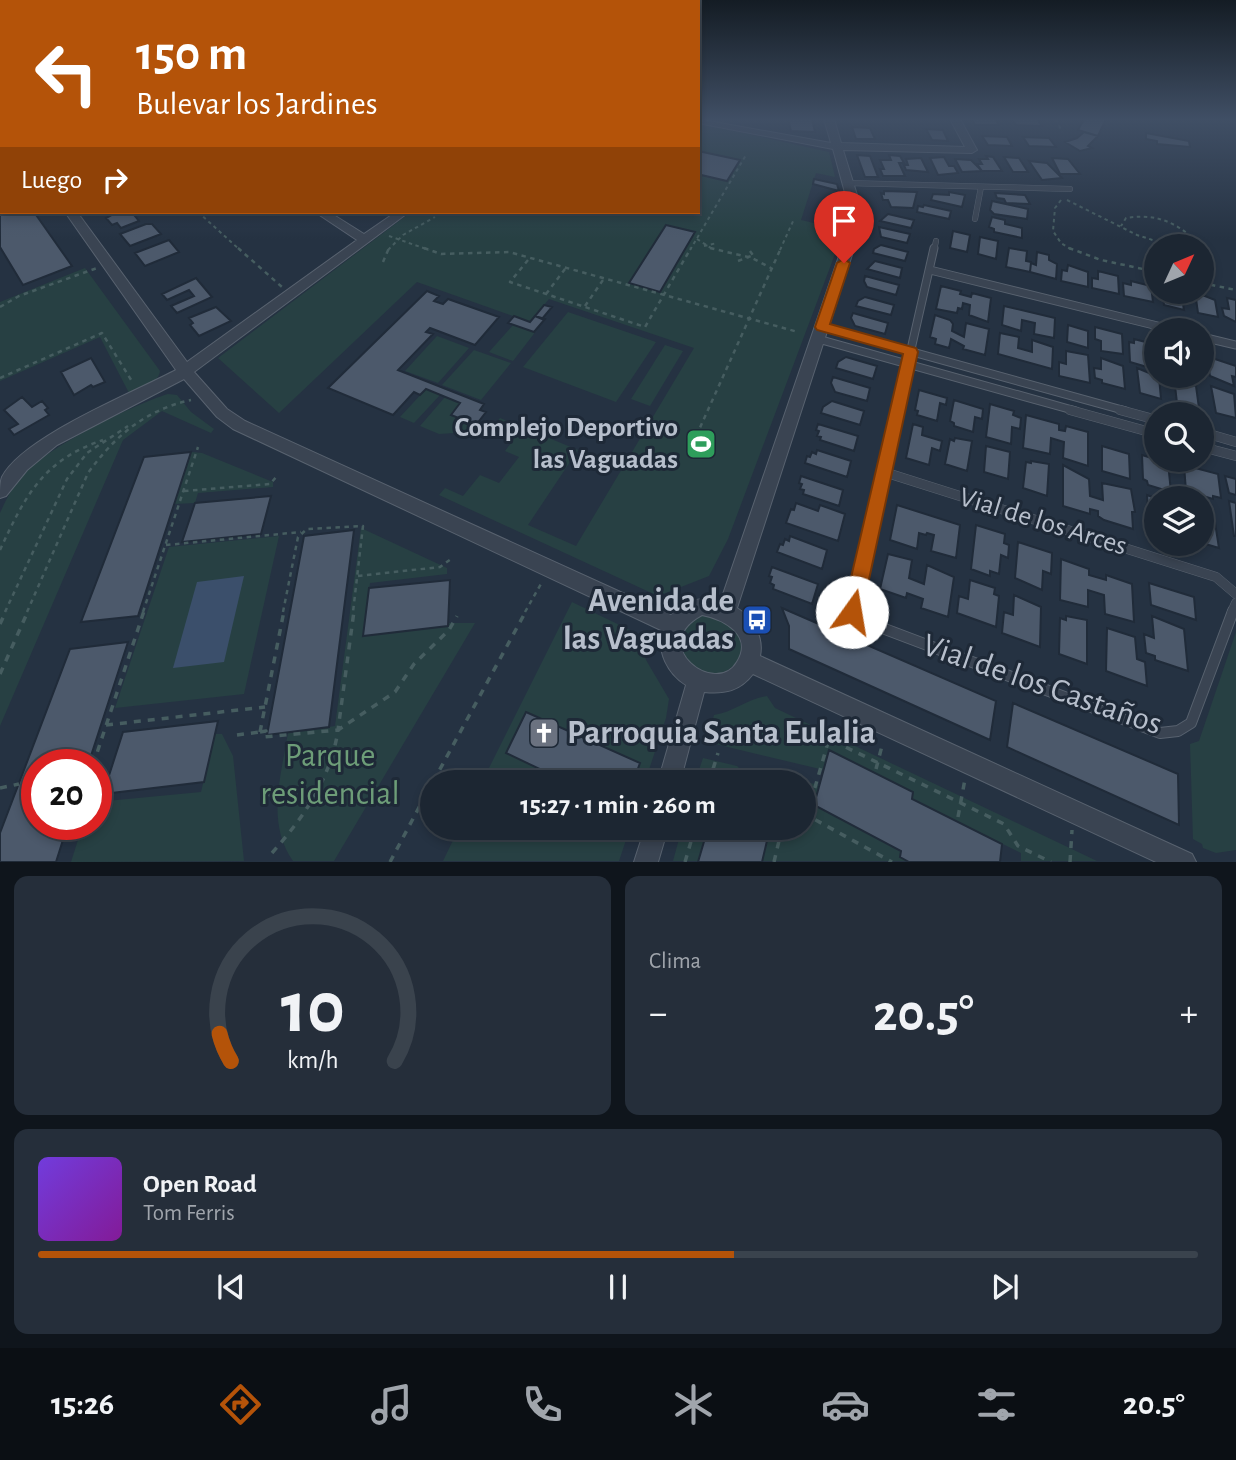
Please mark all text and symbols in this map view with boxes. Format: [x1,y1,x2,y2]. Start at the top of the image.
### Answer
icon: left [21,28,112,119]
text: 150 m [136,30,247,79]
text: Bulevar los Jardines [136,88,377,120]
icon: right [96,161,134,199]
text: Luego [21,167,82,193]
pin [814,191,874,263]
icon: arrive [825,202,863,240]
north arrow [1144,234,1214,304]
map controls [1144,234,1214,556]
button: sound [1144,318,1214,388]
button: search [1144,402,1214,472]
place label: Complejo Deportivo las Vaguadas [454,414,678,474]
sports icon: Complejo Deportivo las Vaguadas [684,427,718,461]
street label: Vial de los Arces [956,483,1130,561]
button: layers [1144,486,1214,556]
position arrow [815,575,889,649]
place label: Avenida de las Vaguadas [563,585,734,656]
bus stop icon: Avenida de las Vaguadas [740,603,774,637]
street label: Vial de los Castaños [918,629,1166,741]
church icon: Parroquia Santa Eulalia [527,716,561,750]
place label: Parroquia Santa Eulalia [567,717,876,750]
park label: Parque residencial [260,740,400,811]
speed limit sign: 20 [21,749,112,840]
text: 15:27 · 1 min · 260 m [520,792,716,818]
text: Clima [649,950,701,973]
text: 10 [280,974,345,1047]
text: 20.5° [873,988,974,1040]
text: − [649,995,667,1033]
text: + [1180,995,1198,1033]
text: km/h [287,1048,338,1073]
text: Open Road [143,1171,257,1197]
text: Tom Ferris [143,1202,235,1225]
icon: previous [212,1268,250,1306]
icon: pause [599,1268,637,1306]
icon: next [986,1268,1024,1306]
icon: directions [216,1380,265,1429]
icon: music [367,1380,416,1429]
icon: phone [518,1380,567,1429]
icon: climate [669,1380,718,1429]
icon: car [821,1380,870,1429]
icon: filters [972,1380,1021,1429]
text: 15:26 [51,1388,114,1420]
text: 20.5° [1123,1388,1185,1420]

